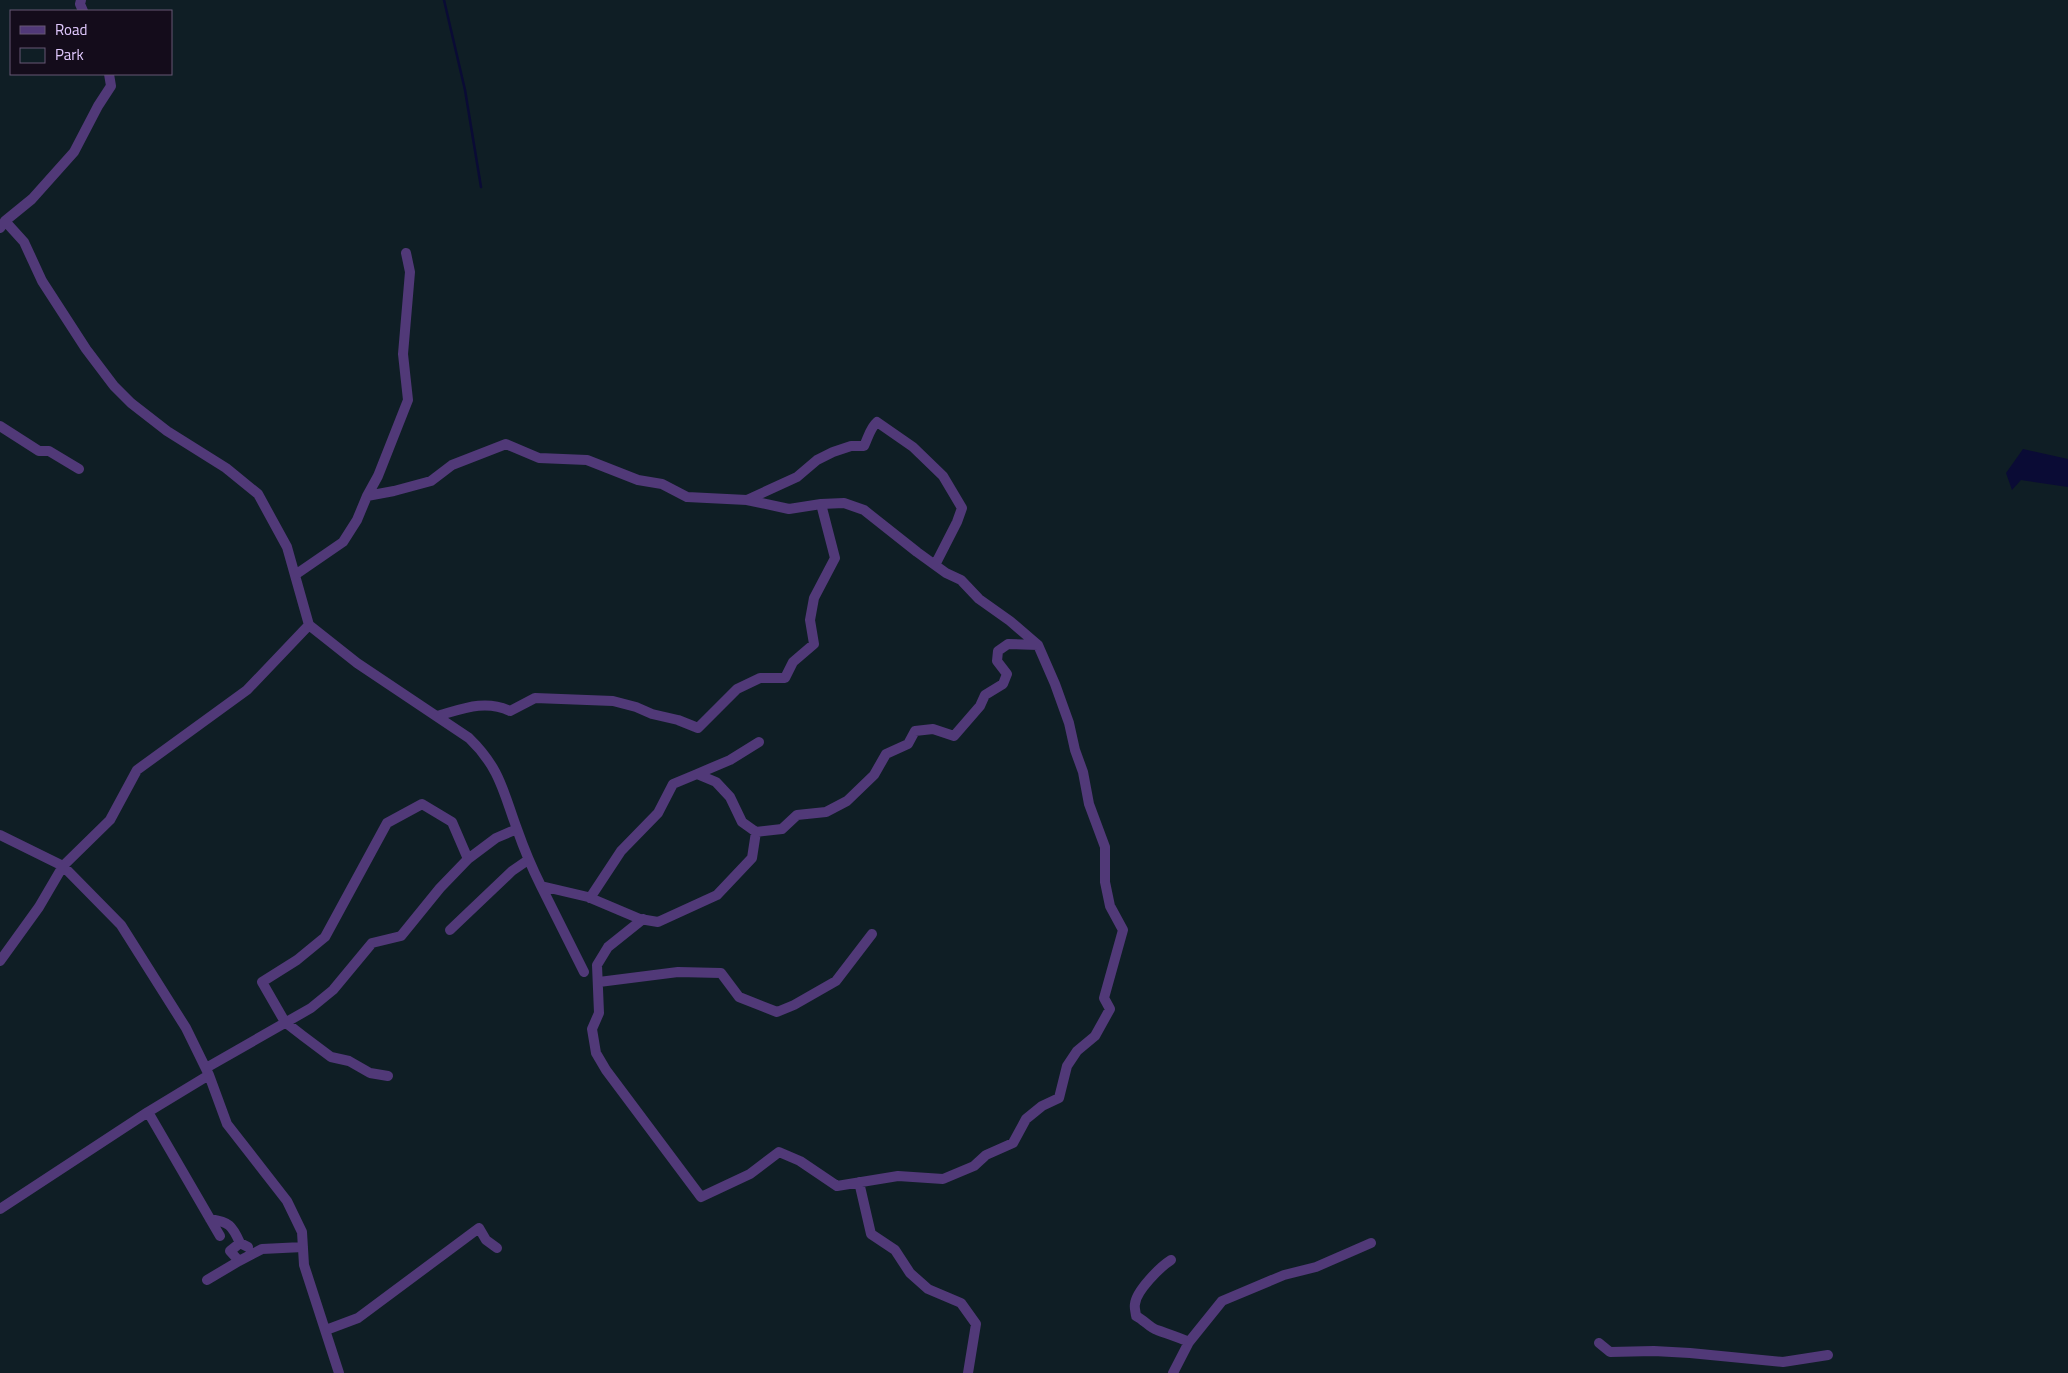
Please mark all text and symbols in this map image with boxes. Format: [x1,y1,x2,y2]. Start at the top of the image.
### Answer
legend [10,10,172,75]
text: Road [55,18,87,41]
text: Park [55,43,84,66]

